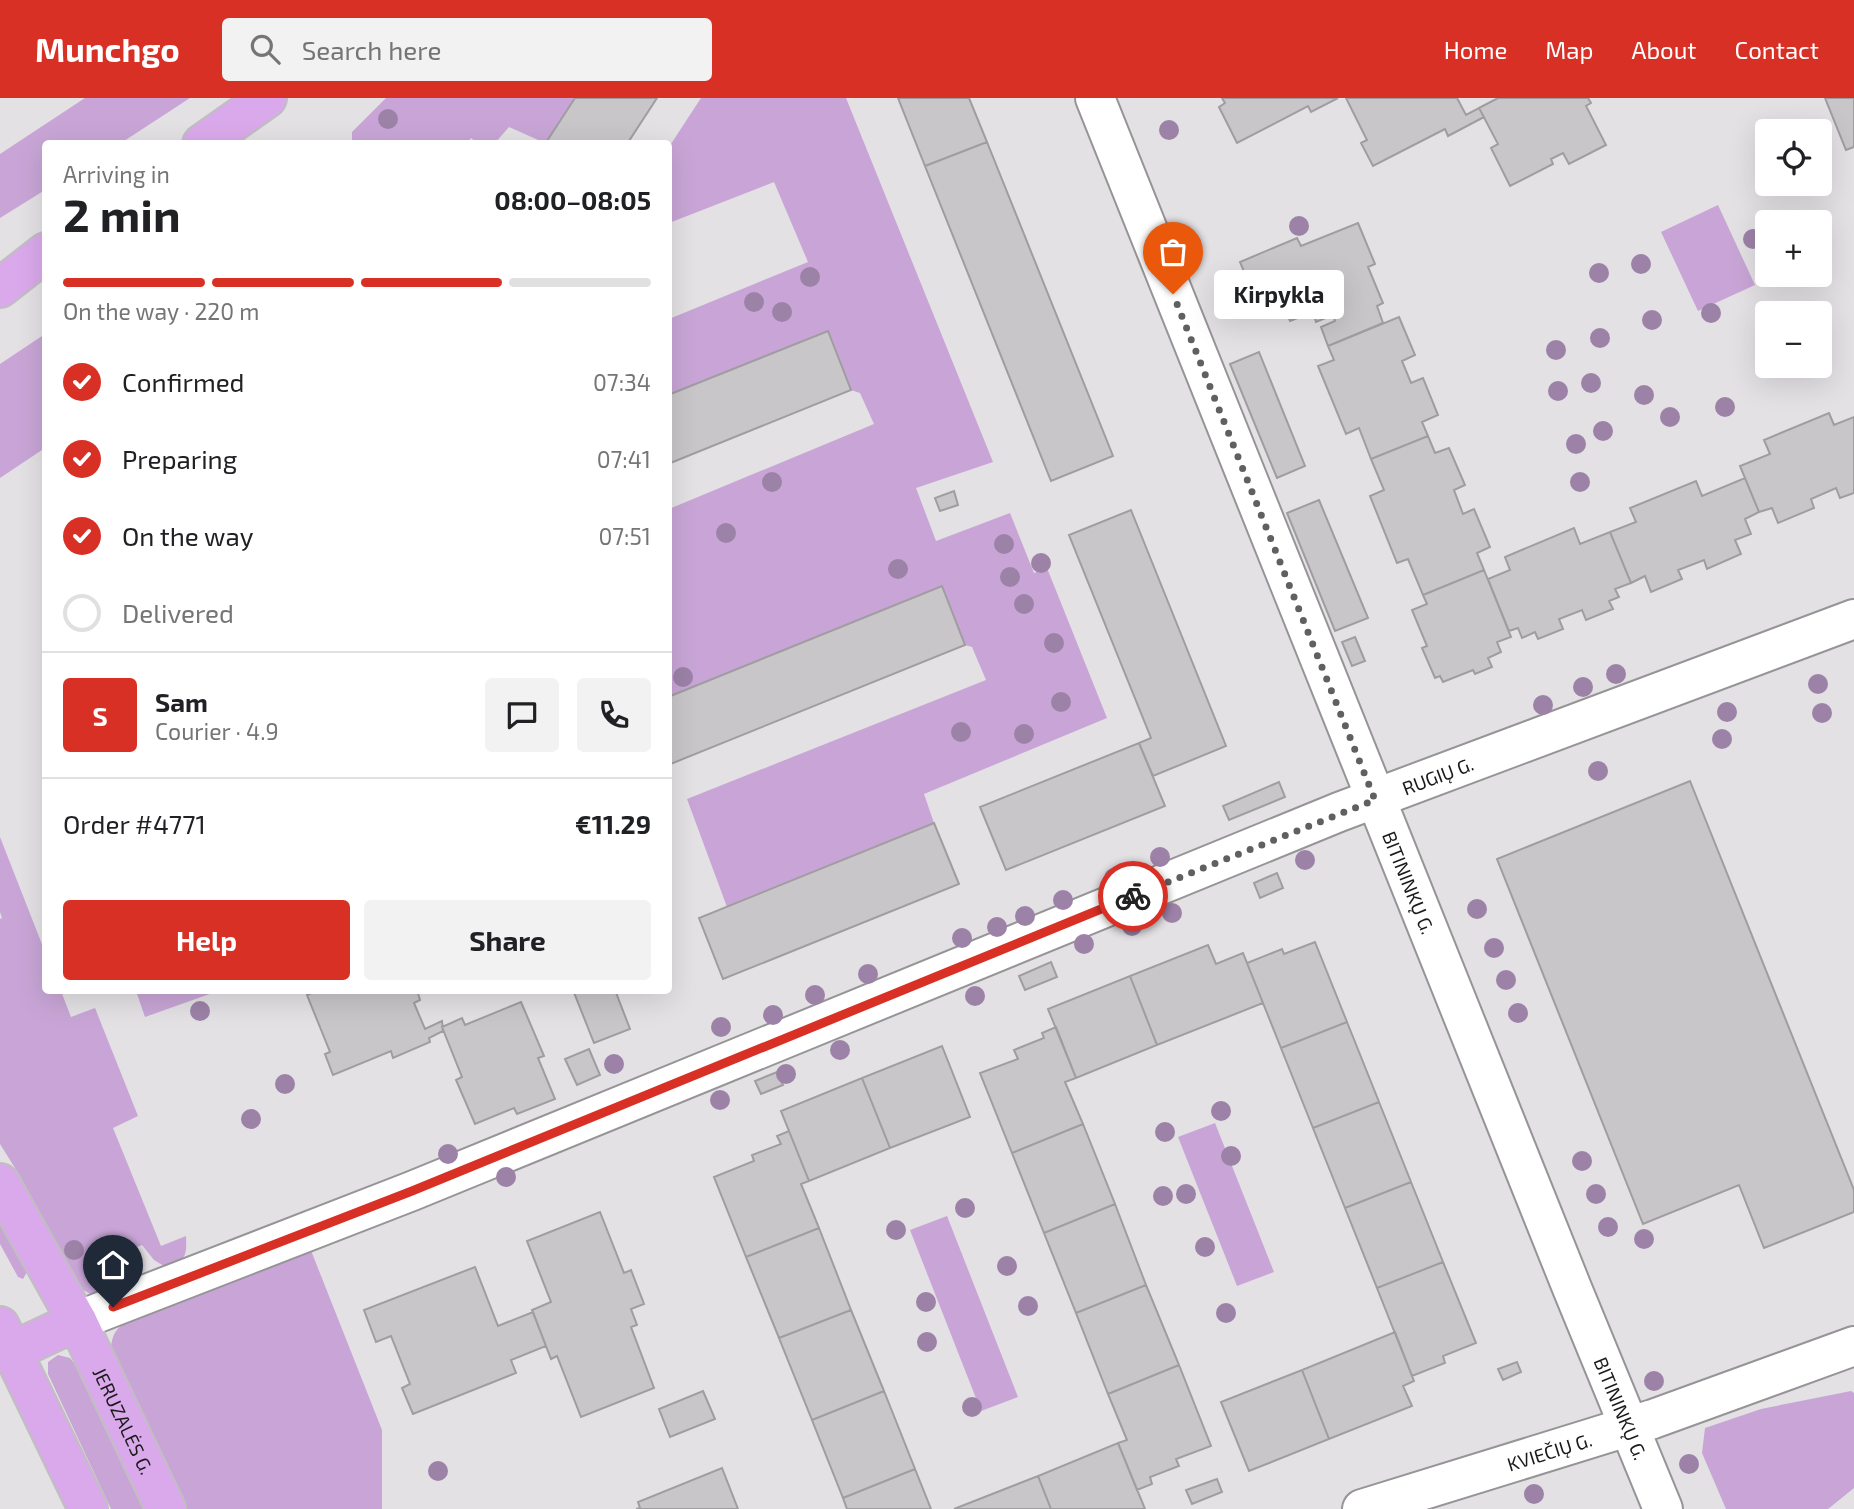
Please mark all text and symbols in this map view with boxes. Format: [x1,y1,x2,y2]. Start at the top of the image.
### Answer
search box [222,18,712,81]
text: Munchgo [35,29,180,69]
icon: search [246,30,284,68]
text: Search here [302,34,441,65]
text: Home [1444,35,1507,64]
text: Map [1545,35,1593,64]
text: About [1631,35,1697,64]
text: Contact [1735,35,1819,64]
map controls [1755,119,1832,378]
button: locate [1755,119,1832,196]
text: Arriving in [63,160,170,188]
text: 08:00–08:05 [494,184,651,215]
text: 2 min [63,186,181,241]
button: + [1755,210,1832,287]
pin [1143,222,1203,294]
icon: bag [1154,233,1192,271]
callout: Kirpykla [1215,270,1344,318]
text: Kirpykla [1234,280,1324,308]
text: On the way · 220 m [63,297,259,325]
button: − [1755,301,1832,378]
icon: check [63,363,101,401]
text: Confirmed [122,366,245,397]
text: 07:34 [593,368,651,396]
icon: check [63,440,101,478]
text: Preparing [122,443,237,474]
text: 07:41 [597,445,651,473]
icon: check [63,517,101,555]
text: On the way [122,520,253,551]
text: 07:51 [598,522,651,550]
text: Delivered [122,597,234,628]
button: chat [485,678,559,752]
button: phone [577,678,651,752]
text: Sam [155,686,208,717]
text: S [92,700,108,731]
text: Courier · 4.9 [155,717,279,745]
street label: RUGIŲ G. [1399,751,1476,799]
text: Order #4771 [63,808,206,839]
text: €11.29 [575,808,651,839]
street label: BITININKŲ G. [1378,827,1440,937]
courier [1098,861,1168,931]
icon: bike [1114,877,1152,915]
button: Help [63,900,350,980]
button: Share [364,900,651,980]
pin [83,1235,143,1307]
icon: home [94,1246,132,1284]
street label: BITININKŲ G. [1590,1353,1653,1463]
street label: JERUZALĖS G. [89,1363,159,1478]
street label: KVIEČIŲ G. [1504,1427,1594,1475]

